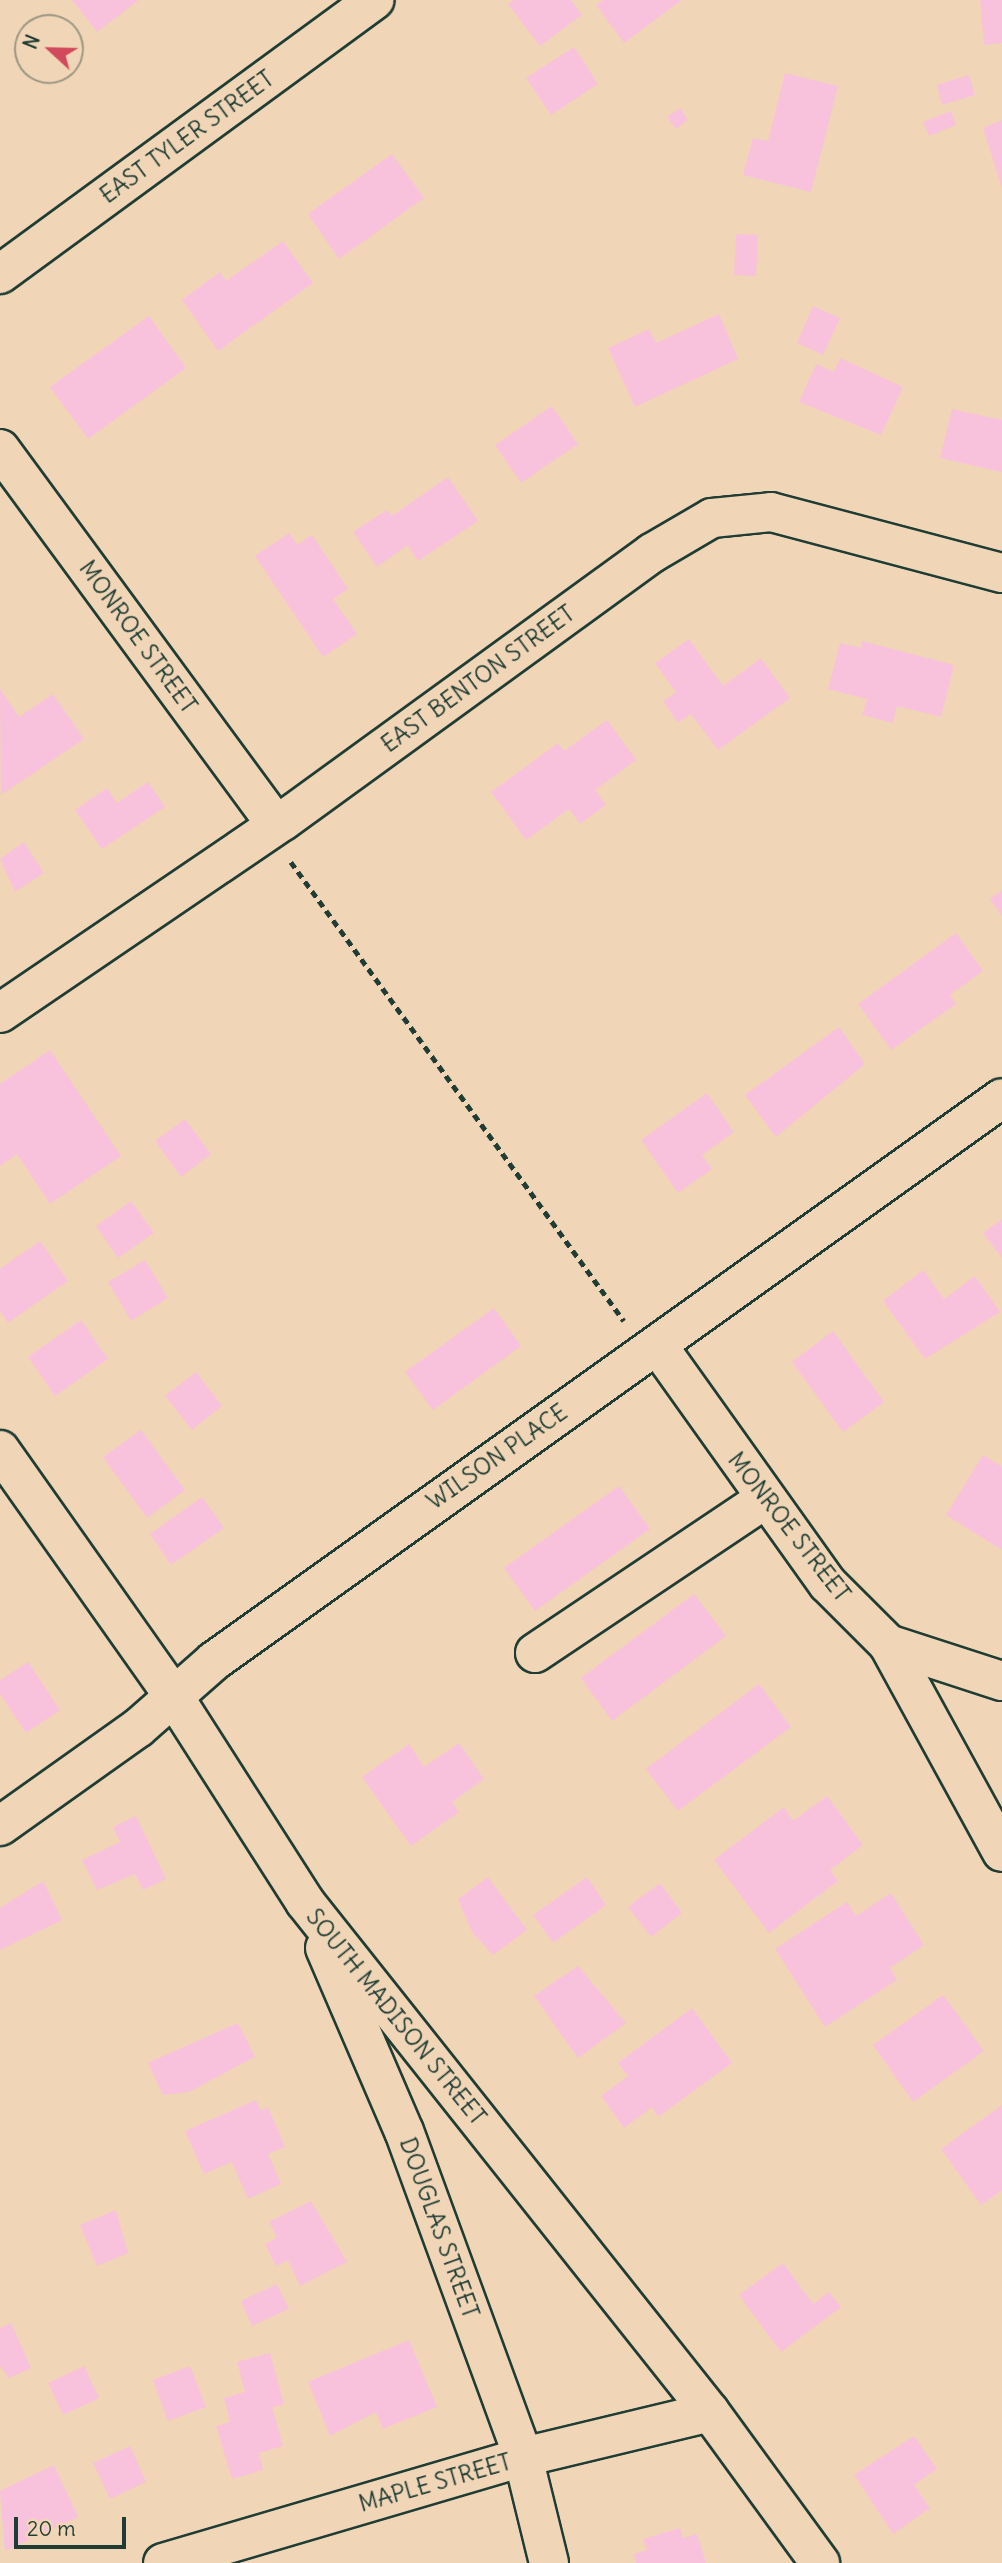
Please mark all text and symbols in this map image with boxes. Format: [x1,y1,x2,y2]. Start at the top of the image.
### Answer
north arrow [14,14,84,84]
text: N [18,31,45,52]
street label: EAST TYLER STREET [95,65,279,209]
street label: MONROE STREET [73,555,203,719]
street label: EAST BENTON STREET [376,600,580,758]
street label: WILSON PLACE [422,1398,572,1516]
street label: MONROE STREET [722,1447,856,1607]
street label: SOUTH MADISON STREET [300,1903,492,2131]
street label: DOUGLAS STREET [393,2134,485,2322]
street label: MAPLE STREET [356,2448,514,2518]
scale bar [18,2504,130,2548]
text: 20 m [27,2515,76,2542]

